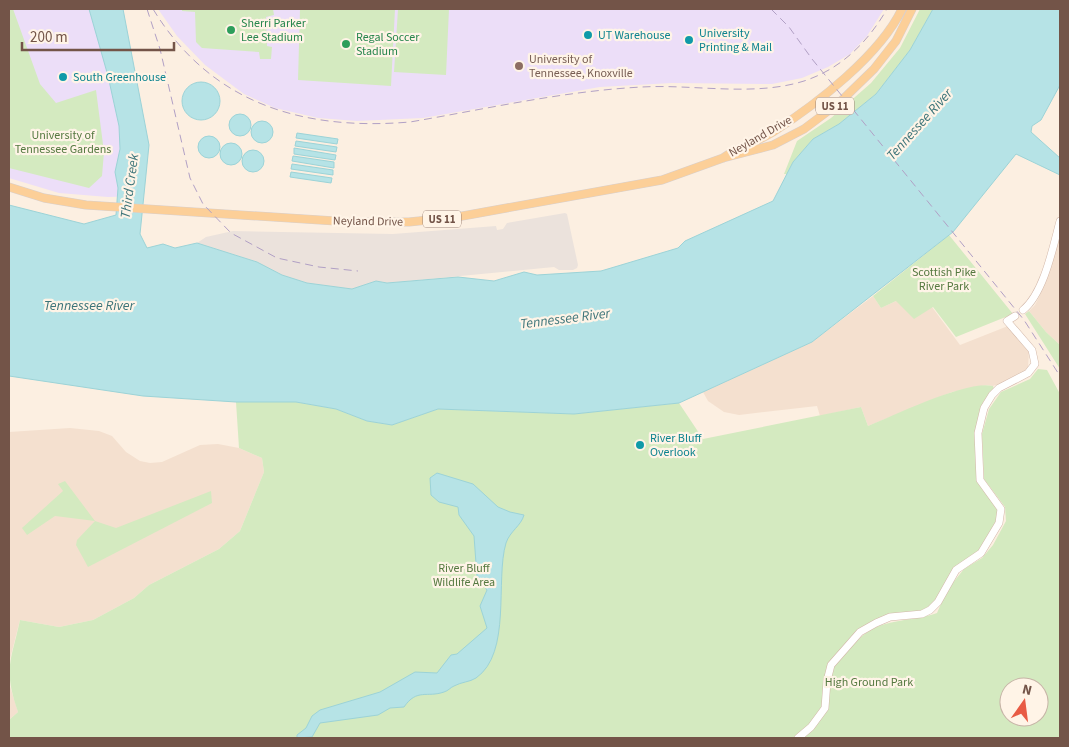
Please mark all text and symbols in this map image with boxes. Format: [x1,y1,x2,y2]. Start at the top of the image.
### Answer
place label: Sherri Parker Lee Stadium [241,15,307,46]
scale bar [22,20,175,52]
marker: Sherri Parker Lee Stadium [225,24,237,36]
place label: University Printing & Mail [699,25,772,56]
text: 200 m [30,27,68,48]
place label: UT Warehouse [598,27,670,44]
place label: Regal Soccer Stadium [356,29,420,60]
marker: UT Warehouse [582,29,594,41]
marker: University Printing & Mail [683,34,695,46]
marker: Regal Soccer Stadium [340,38,352,50]
place label: University of Tennessee, Knoxville [529,51,633,82]
marker: University of Tennessee, Knoxville [513,60,525,72]
place label: South Greenhouse [73,69,166,86]
marker: South Greenhouse [57,71,69,83]
water label: Tennessee River [882,83,958,165]
road number: US 11 [816,98,854,114]
street label: Neyland Drive [726,112,795,161]
park label: University of Tennessee Gardens [15,127,111,158]
water label: Third Creek [116,152,144,220]
road number: US 11 [423,210,461,228]
street label: Neyland Drive [333,212,403,231]
park label: Scottish Pike River Park [912,264,976,295]
water label: Tennessee River [44,296,135,316]
water label: Tennessee River [519,303,612,334]
place label: River Bluff Overlook [650,430,703,461]
marker: River Bluff Overlook [634,439,646,451]
park label: River Bluff Wildlife Area [433,560,495,591]
park label: High Ground Park [825,674,913,691]
north arrow [999,677,1049,727]
text: N [1020,680,1034,701]

